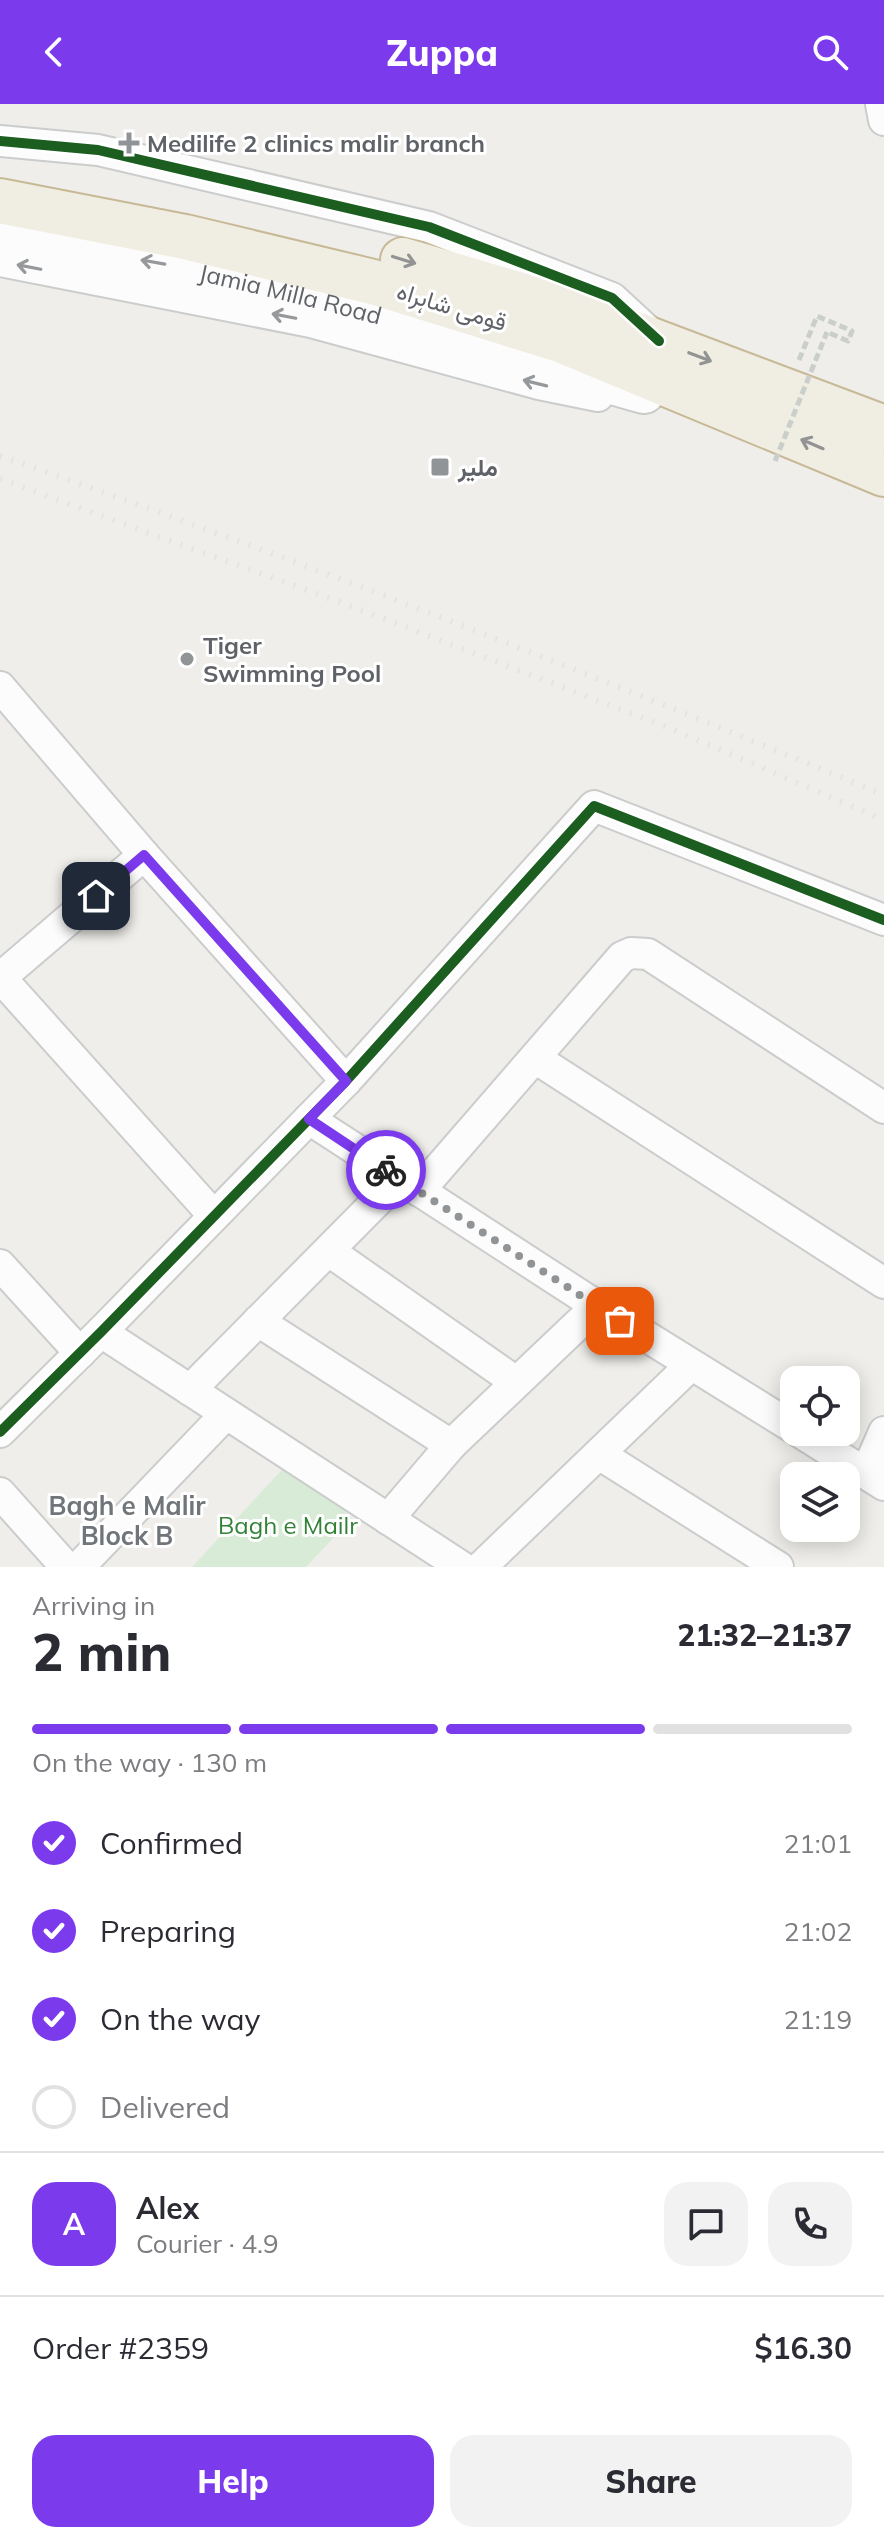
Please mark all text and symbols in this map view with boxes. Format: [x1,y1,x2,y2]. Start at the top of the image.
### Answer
icon: back [32,30,76,74]
text: Zuppa [386,30,498,75]
icon: search [808,30,852,74]
place label: Medilife 2 clinics malir branch [147,128,485,158]
marker: Medilife 2 clinics malir branch [118,132,140,154]
one-way arrow [390,253,416,268]
one-way arrow [141,254,166,269]
street label: Jamia Milla Road [196,257,385,331]
one-way arrow [16,258,42,273]
street label: قومی شاہراہ [393,275,511,339]
one-way arrow [272,308,297,323]
one-way arrow [687,351,712,365]
one-way arrow [523,375,549,390]
one-way arrow [800,436,825,451]
place label: ملیر [457,452,498,483]
marker: ملیر [429,456,451,478]
place label: Tiger Swimming Pool [203,630,381,688]
marker: Tiger Swimming Pool [178,650,196,668]
pin [62,862,130,930]
icon: home [74,874,118,918]
courier [346,1130,426,1210]
icon: bike [364,1148,408,1192]
pin [586,1287,654,1355]
icon: bag [598,1299,642,1343]
map controls [780,1366,860,1542]
button: locate [780,1366,860,1446]
button: layers [780,1462,860,1542]
district label: Bagh e Malir Block B [49,1489,206,1552]
park label: Bagh e Mailr [218,1510,358,1540]
text: Arriving in [32,1589,155,1622]
text: 21:32–21:37 [677,1616,852,1654]
text: 2 min [32,1619,171,1684]
text: On the way · 130 m [32,1746,267,1779]
icon: check [32,1821,76,1865]
text: Confirmed [100,1824,243,1862]
text: 21:01 [784,1827,852,1860]
icon: check [32,1909,76,1953]
text: Preparing [100,1912,236,1950]
text: 21:02 [784,1915,852,1948]
icon: check [32,1997,76,2041]
text: On the way [100,2000,260,2038]
text: 21:19 [784,2003,852,2036]
text: Delivered [100,2088,230,2126]
button: chat [664,2182,748,2266]
button: phone [768,2182,852,2266]
text: Alex [136,2189,199,2227]
text: A [63,2205,85,2243]
text: Courier · 4.9 [136,2227,279,2260]
text: Order #2359 [32,2329,209,2367]
text: $16.30 [755,2329,852,2367]
button: Help [32,2435,434,2527]
button: Share [450,2435,852,2527]

